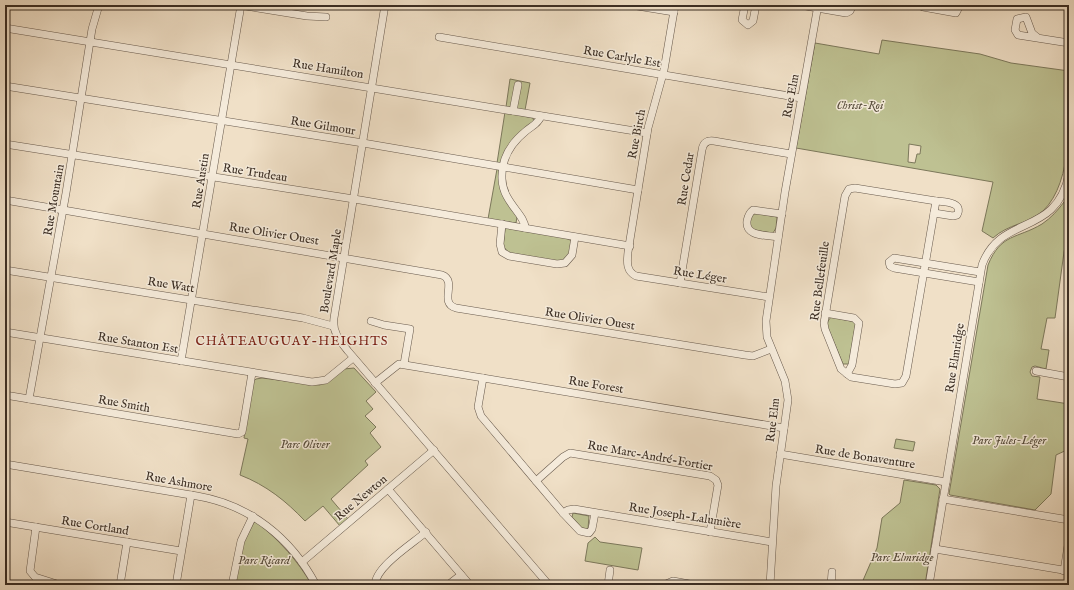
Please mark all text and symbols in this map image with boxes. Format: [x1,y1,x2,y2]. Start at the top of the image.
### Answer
street label: Rue Carlyle Est [582,43,662,71]
street label: Rue Hamilton [291,56,365,82]
street label: Rue Elm [779,73,803,119]
park label: Christ-Roi [837,98,885,113]
street label: Rue Birch [625,107,649,160]
street label: Rue Gilmour [289,113,357,139]
street label: Rue Cedar [674,151,698,207]
street label: Rue Austin [189,152,213,210]
street label: Rue Trudeau [222,160,288,186]
street label: Rue Mountain [40,162,68,237]
street label: Rue Olivier Ouest [228,219,320,249]
street label: Boulevard Maple [317,227,346,314]
street label: Rue Bellefeuille [807,240,833,322]
street label: Rue Léger [672,263,728,287]
street label: Rue Watt [146,274,196,296]
street label: Rue Olivier Ouest [544,304,636,334]
street label: Rue Elmridge [942,322,968,394]
street label: Rue Stanton Est [97,329,179,357]
district label: CHÂTEAUGUAY-HEIGHTS [196,333,388,350]
street label: Rue Forest [567,373,625,397]
street label: Rue Smith [97,392,152,416]
street label: Rue Elm [763,397,783,443]
park label: Parc Jules-Léger [972,433,1047,449]
park label: Parc Oliver [280,437,330,452]
street label: Rue Marc-André-Fortier [586,438,714,475]
street label: Rue de Bonaventure [814,442,917,472]
street label: Rue Ashmore [144,469,214,495]
street label: Rue Newton [332,471,391,524]
street label: Rue Joseph-Lalumière [628,500,743,533]
street label: Rue Cortland [60,513,130,539]
park label: Parc Elmridge [871,550,933,566]
park label: Parc Ricard [238,553,291,568]

